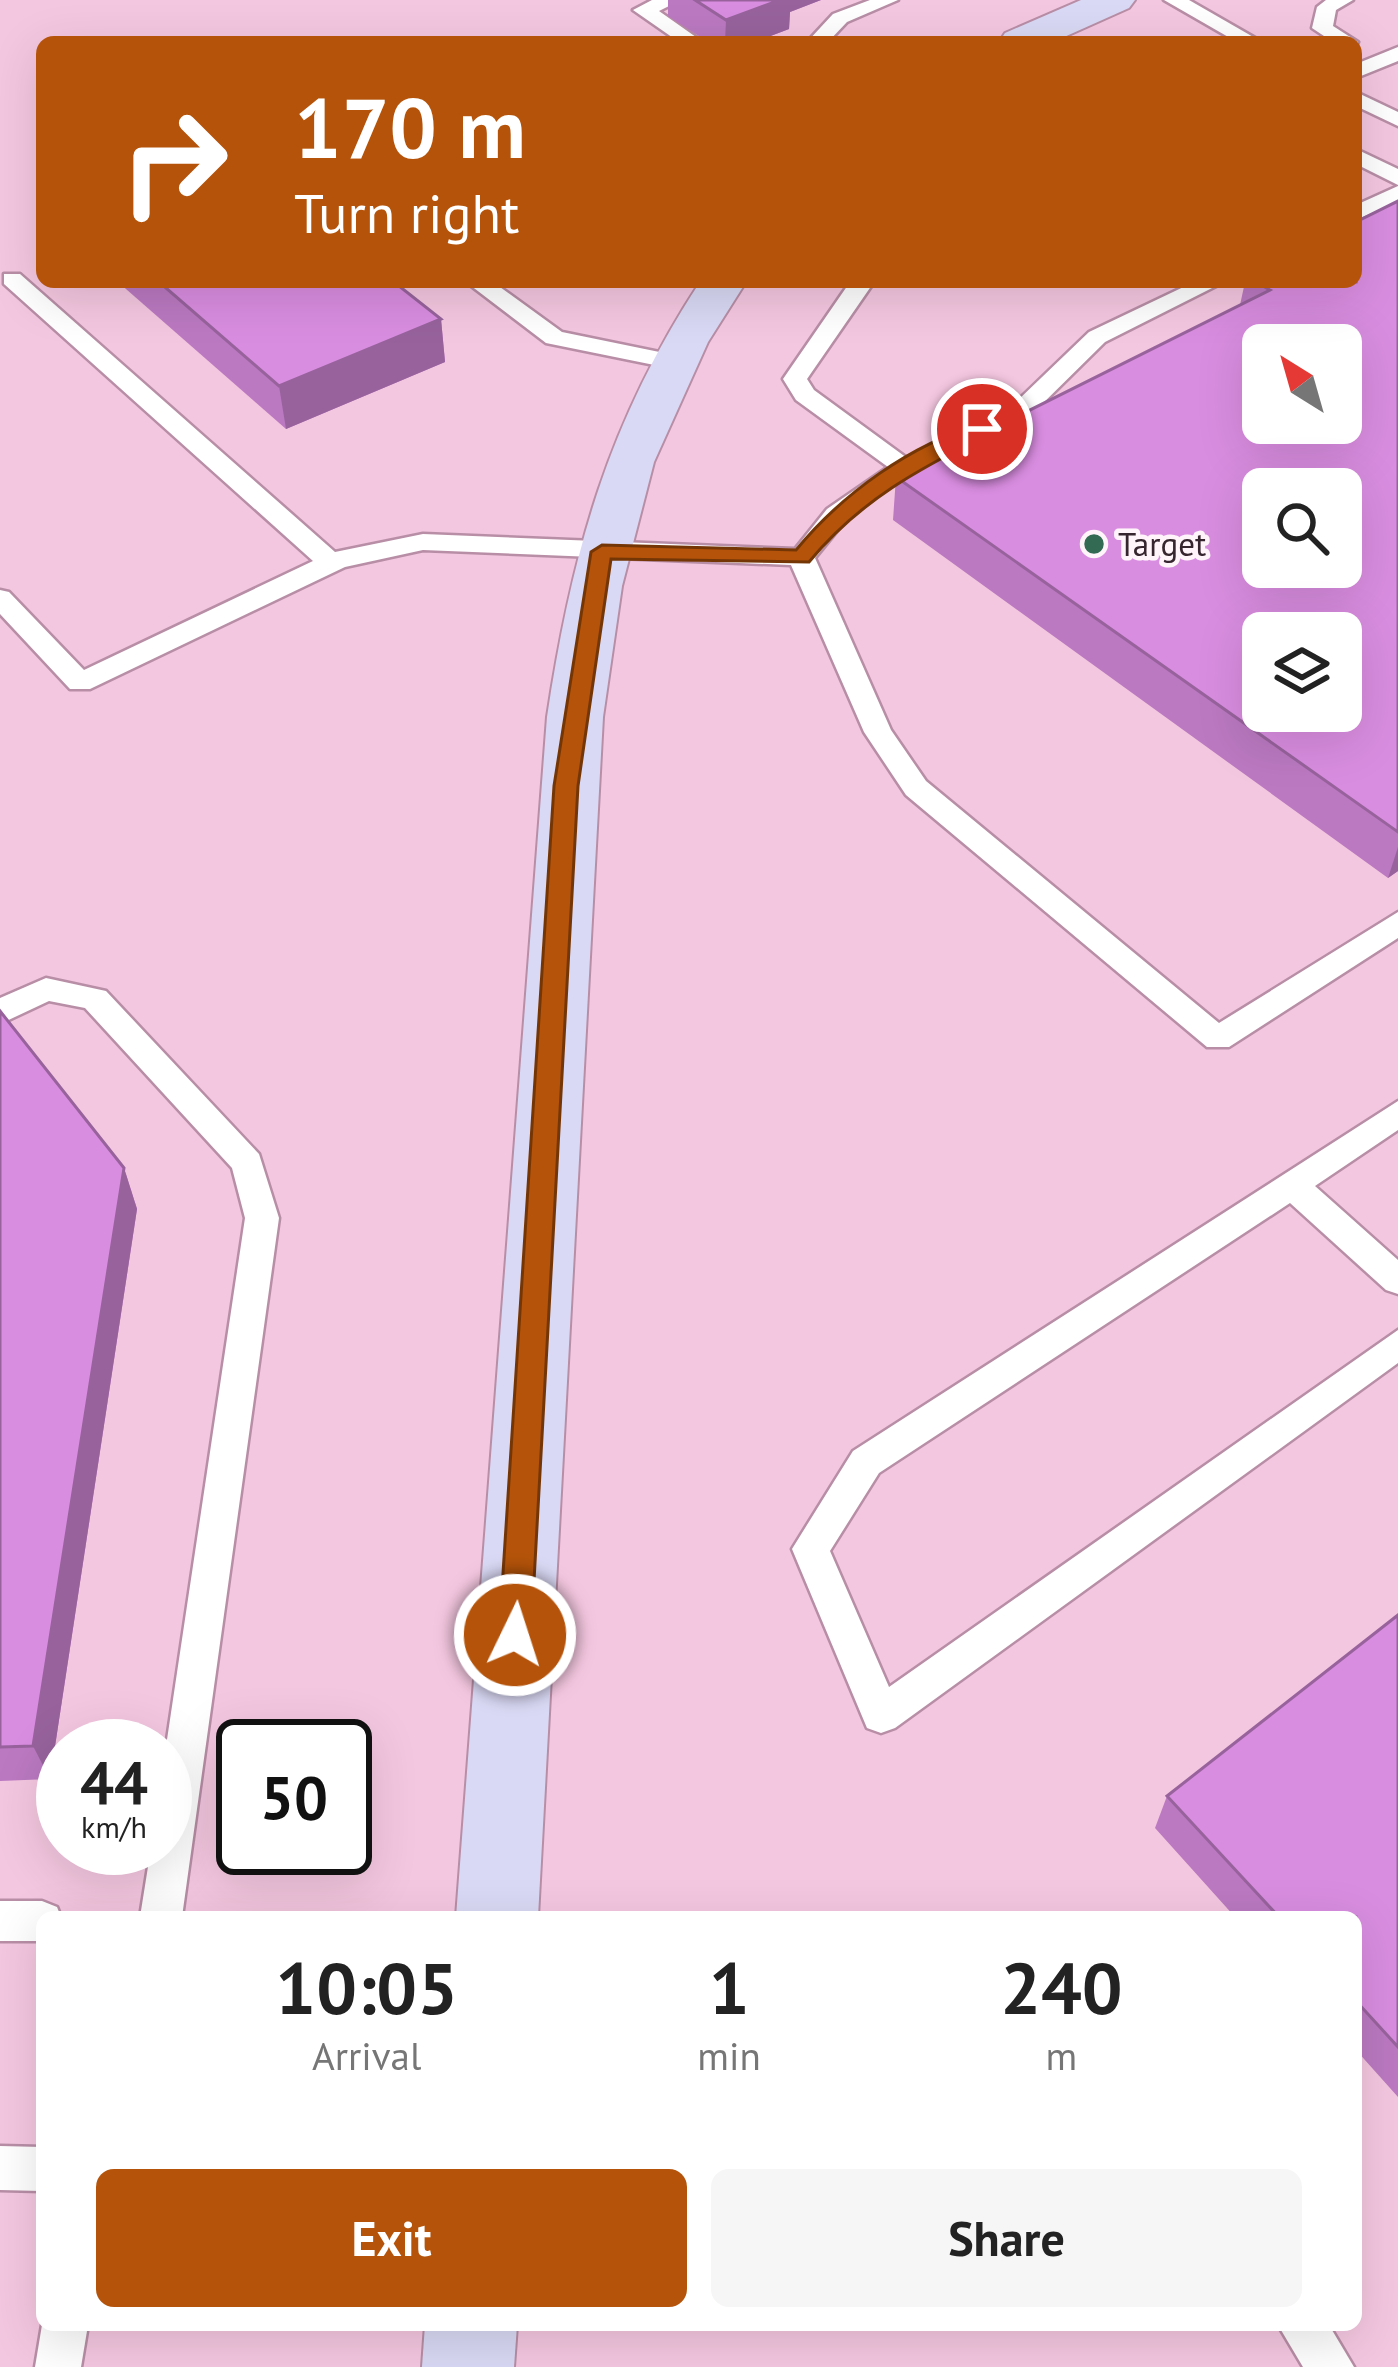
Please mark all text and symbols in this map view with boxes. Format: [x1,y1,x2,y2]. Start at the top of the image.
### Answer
text: 170 m [294,72,526,181]
icon: right [96,84,252,240]
text: Turn right [294,178,519,248]
north arrow [1242,324,1362,444]
map controls [1242,324,1362,732]
pin [931,378,1033,480]
icon: arrive [949,396,1015,462]
button: search [1242,468,1362,588]
place label: Target [1118,522,1206,565]
marker: Target [1081,531,1107,557]
button: layers [1242,612,1362,732]
position arrow [452,1572,578,1698]
speed limit sign: 50 [216,1719,372,1875]
text: 44 [80,1743,148,1821]
text: km/h [81,1807,147,1846]
text: 10:05 [275,1941,458,2034]
text: 1 [709,1941,750,2034]
text: 240 [1000,1941,1123,2034]
text: Arrival [312,2030,421,2081]
text: min [697,2030,761,2081]
text: m [1046,2030,1077,2081]
button: Exit [96,2169,687,2307]
button: Share [711,2169,1302,2307]

